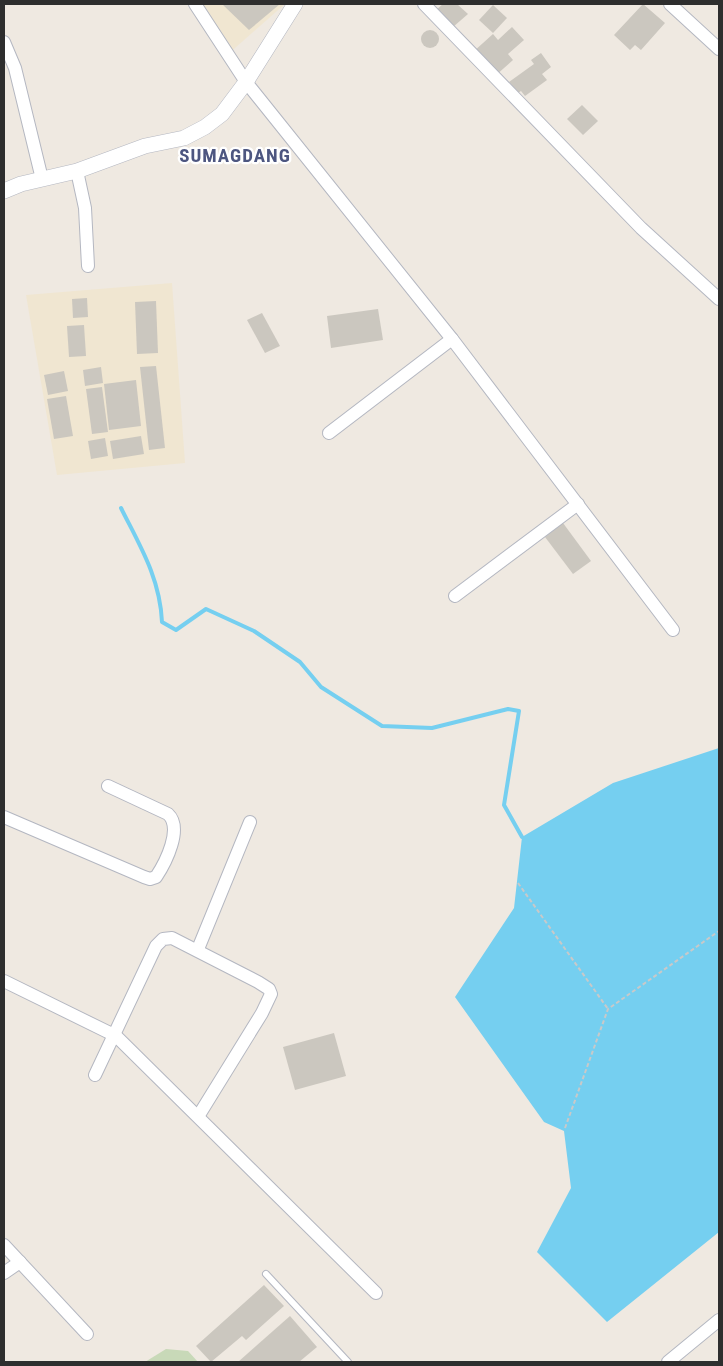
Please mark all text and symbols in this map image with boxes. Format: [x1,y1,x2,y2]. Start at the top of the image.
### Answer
district label: SUMAGDANG [179,144,291,167]

